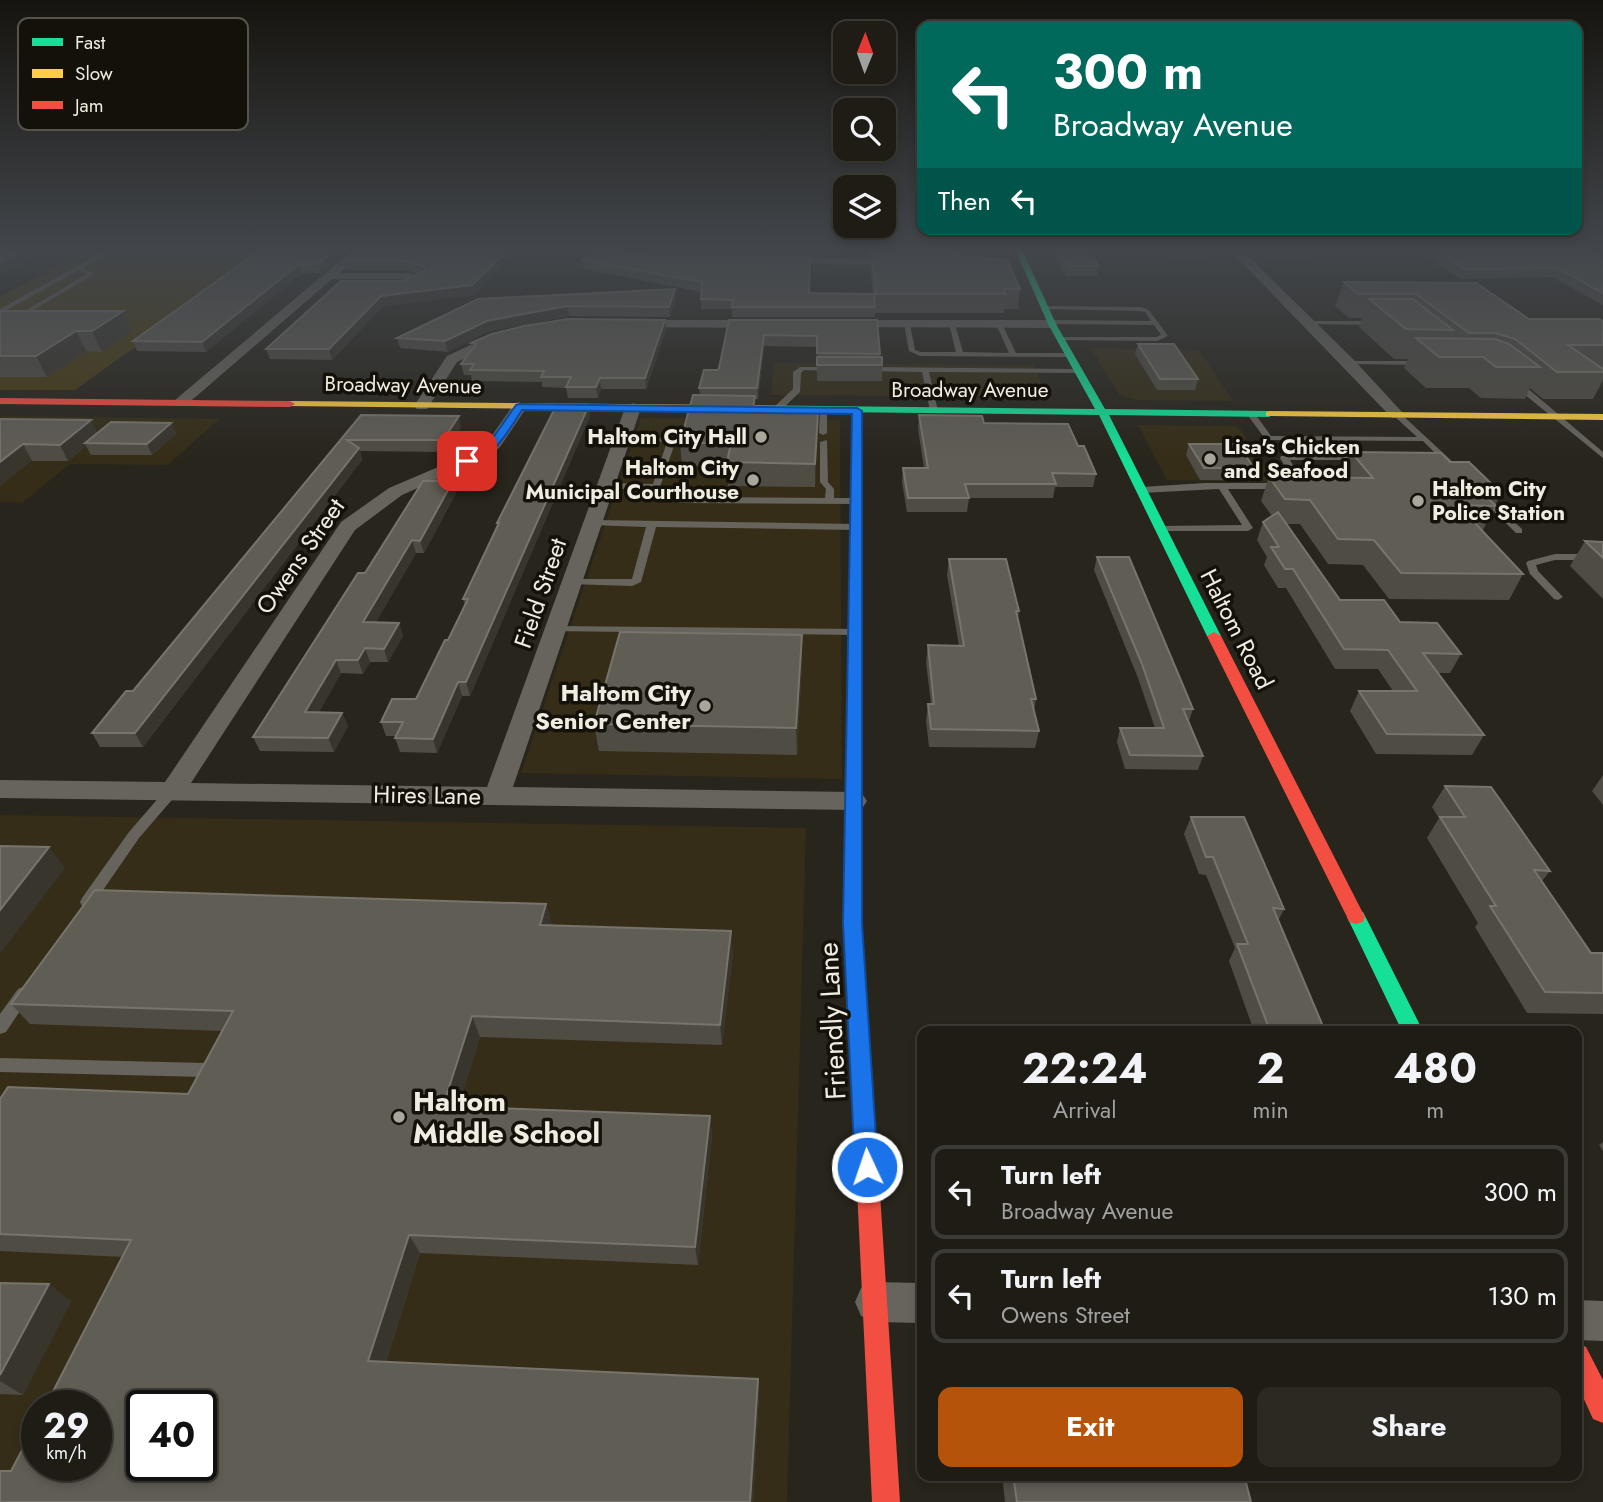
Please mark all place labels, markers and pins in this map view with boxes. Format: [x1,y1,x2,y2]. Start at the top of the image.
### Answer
place label: Haltom City Hall [587,422,747,452]
marker: Haltom City Hall [753,429,769,445]
pin [437,431,497,491]
place label: Lisa's Chicken and Seafood [1224,432,1360,486]
marker: Lisa's Chicken and Seafood [1202,451,1218,467]
place label: Haltom City Municipal Courthouse [525,453,740,507]
marker: Haltom City Municipal Courthouse [745,472,761,488]
place label: Haltom City Police Station [1432,474,1565,528]
marker: Haltom City Police Station [1410,493,1426,509]
place label: Haltom City Senior Center [535,675,691,738]
marker: Haltom City Senior Center [697,698,713,714]
place label: Haltom Middle School [413,1081,600,1154]
marker: Haltom Middle School [391,1109,407,1125]

